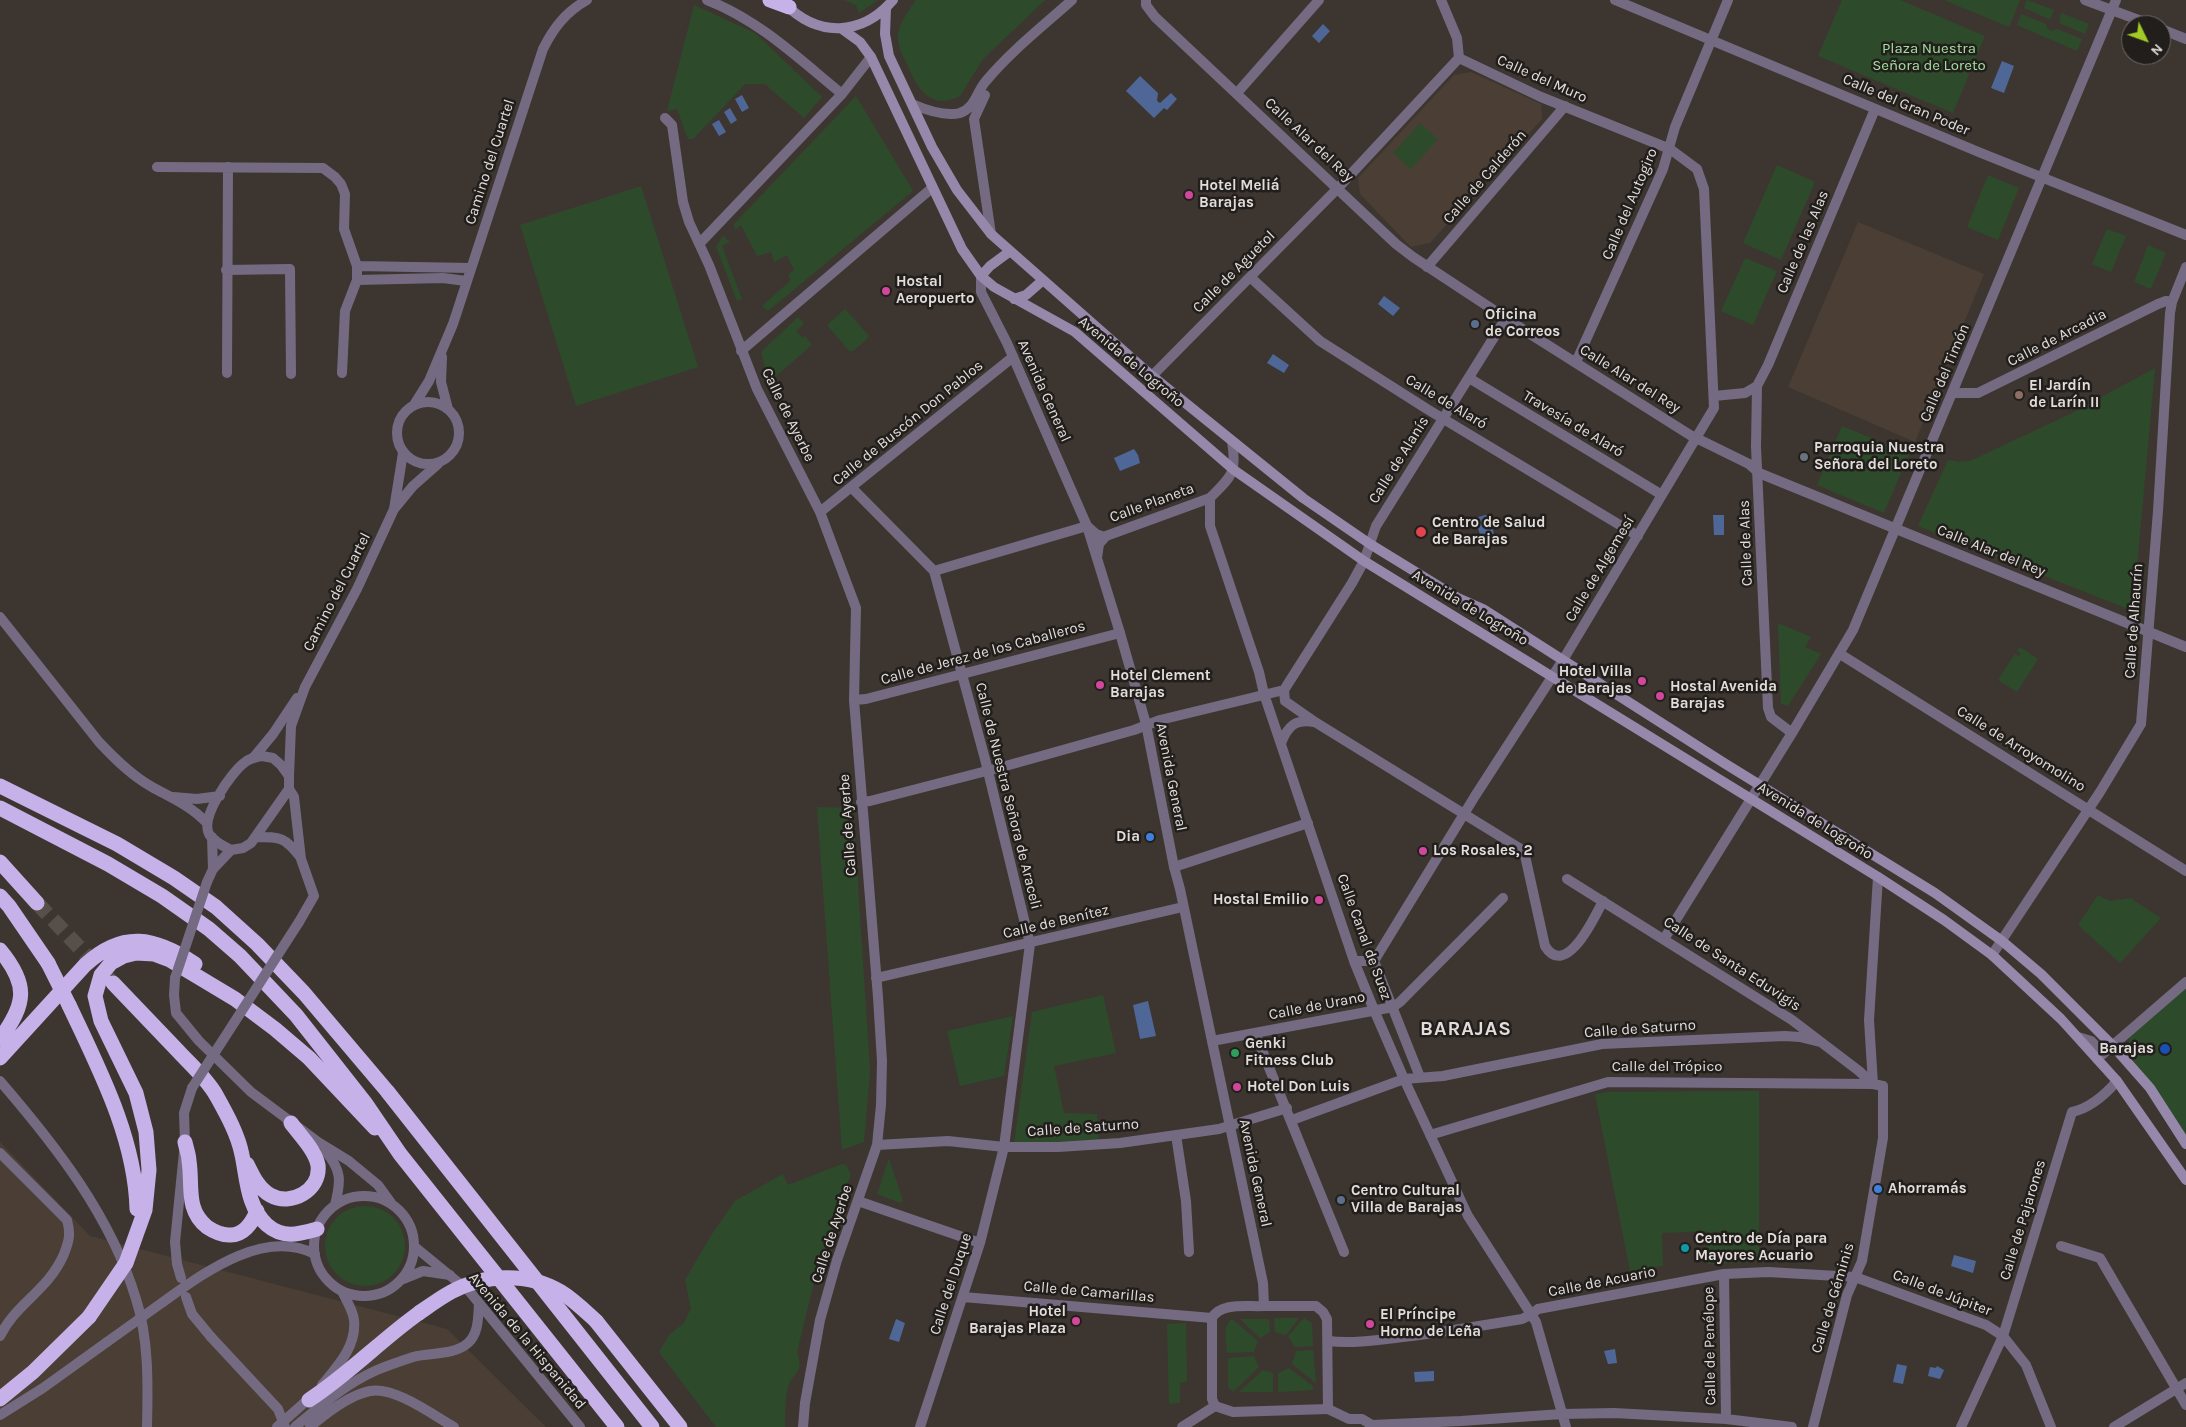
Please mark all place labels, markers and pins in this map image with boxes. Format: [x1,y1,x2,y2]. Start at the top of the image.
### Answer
place label: Hotel Meliá Barajas [1199,177,1280,212]
marker: Hotel Meliá Barajas [1183,189,1195,201]
place label: Hostal Aeropuerto [896,273,975,308]
marker: Hostal Aeropuerto [880,285,892,297]
place label: Oficina de Correos [1485,306,1560,341]
marker: Oficina de Correos [1469,318,1481,330]
place label: El Jardín de Larín II [2029,377,2099,412]
marker: El Jardín de Larín II [2013,389,2025,401]
place label: Parroquia Nuestra Señora del Loreto [1814,439,1944,474]
marker: Parroquia Nuestra Señora del Loreto [1798,451,1810,463]
place label: Centro de Salud de Barajas [1432,514,1545,549]
marker: Centro de Salud de Barajas [1414,525,1428,539]
place label: Hotel Villa de Barajas [1556,663,1632,698]
place label: Hotel Clement Barajas [1110,667,1211,702]
marker: Hotel Villa de Barajas [1636,675,1648,687]
place label: Hostal Avenida Barajas [1670,678,1777,713]
marker: Hotel Clement Barajas [1094,679,1106,691]
marker: Hostal Avenida Barajas [1654,690,1666,702]
place label: Dia [1116,828,1140,846]
marker: Dia [1144,831,1156,843]
place label: Los Rosales, 2 [1433,842,1533,860]
marker: Los Rosales, 2 [1417,845,1429,857]
place label: Hostal Emilio [1213,891,1309,909]
marker: Hostal Emilio [1313,894,1325,906]
place label: Genki Fitness Club [1245,1035,1334,1070]
place label: Barajas [2099,1040,2154,1058]
marker: Barajas [2158,1042,2172,1056]
marker: Genki Fitness Club [1229,1047,1241,1059]
place label: Hotel Don Luis [1247,1078,1350,1096]
marker: Hotel Don Luis [1231,1081,1243,1093]
place label: Ahorramás [1888,1180,1967,1198]
place label: Centro Cultural Villa de Barajas [1351,1182,1462,1217]
marker: Ahorramás [1872,1183,1884,1195]
marker: Centro Cultural Villa de Barajas [1335,1194,1347,1206]
place label: Centro de Día para Mayores Acuario [1695,1230,1827,1265]
marker: Centro de Día para Mayores Acuario [1679,1242,1691,1254]
place label: Hotel Barajas Plaza [969,1303,1066,1338]
place label: El Príncipe Horno de Leña [1380,1306,1481,1341]
marker: Hotel Barajas Plaza [1070,1315,1082,1327]
marker: El Príncipe Horno de Leña [1364,1318,1376,1330]

